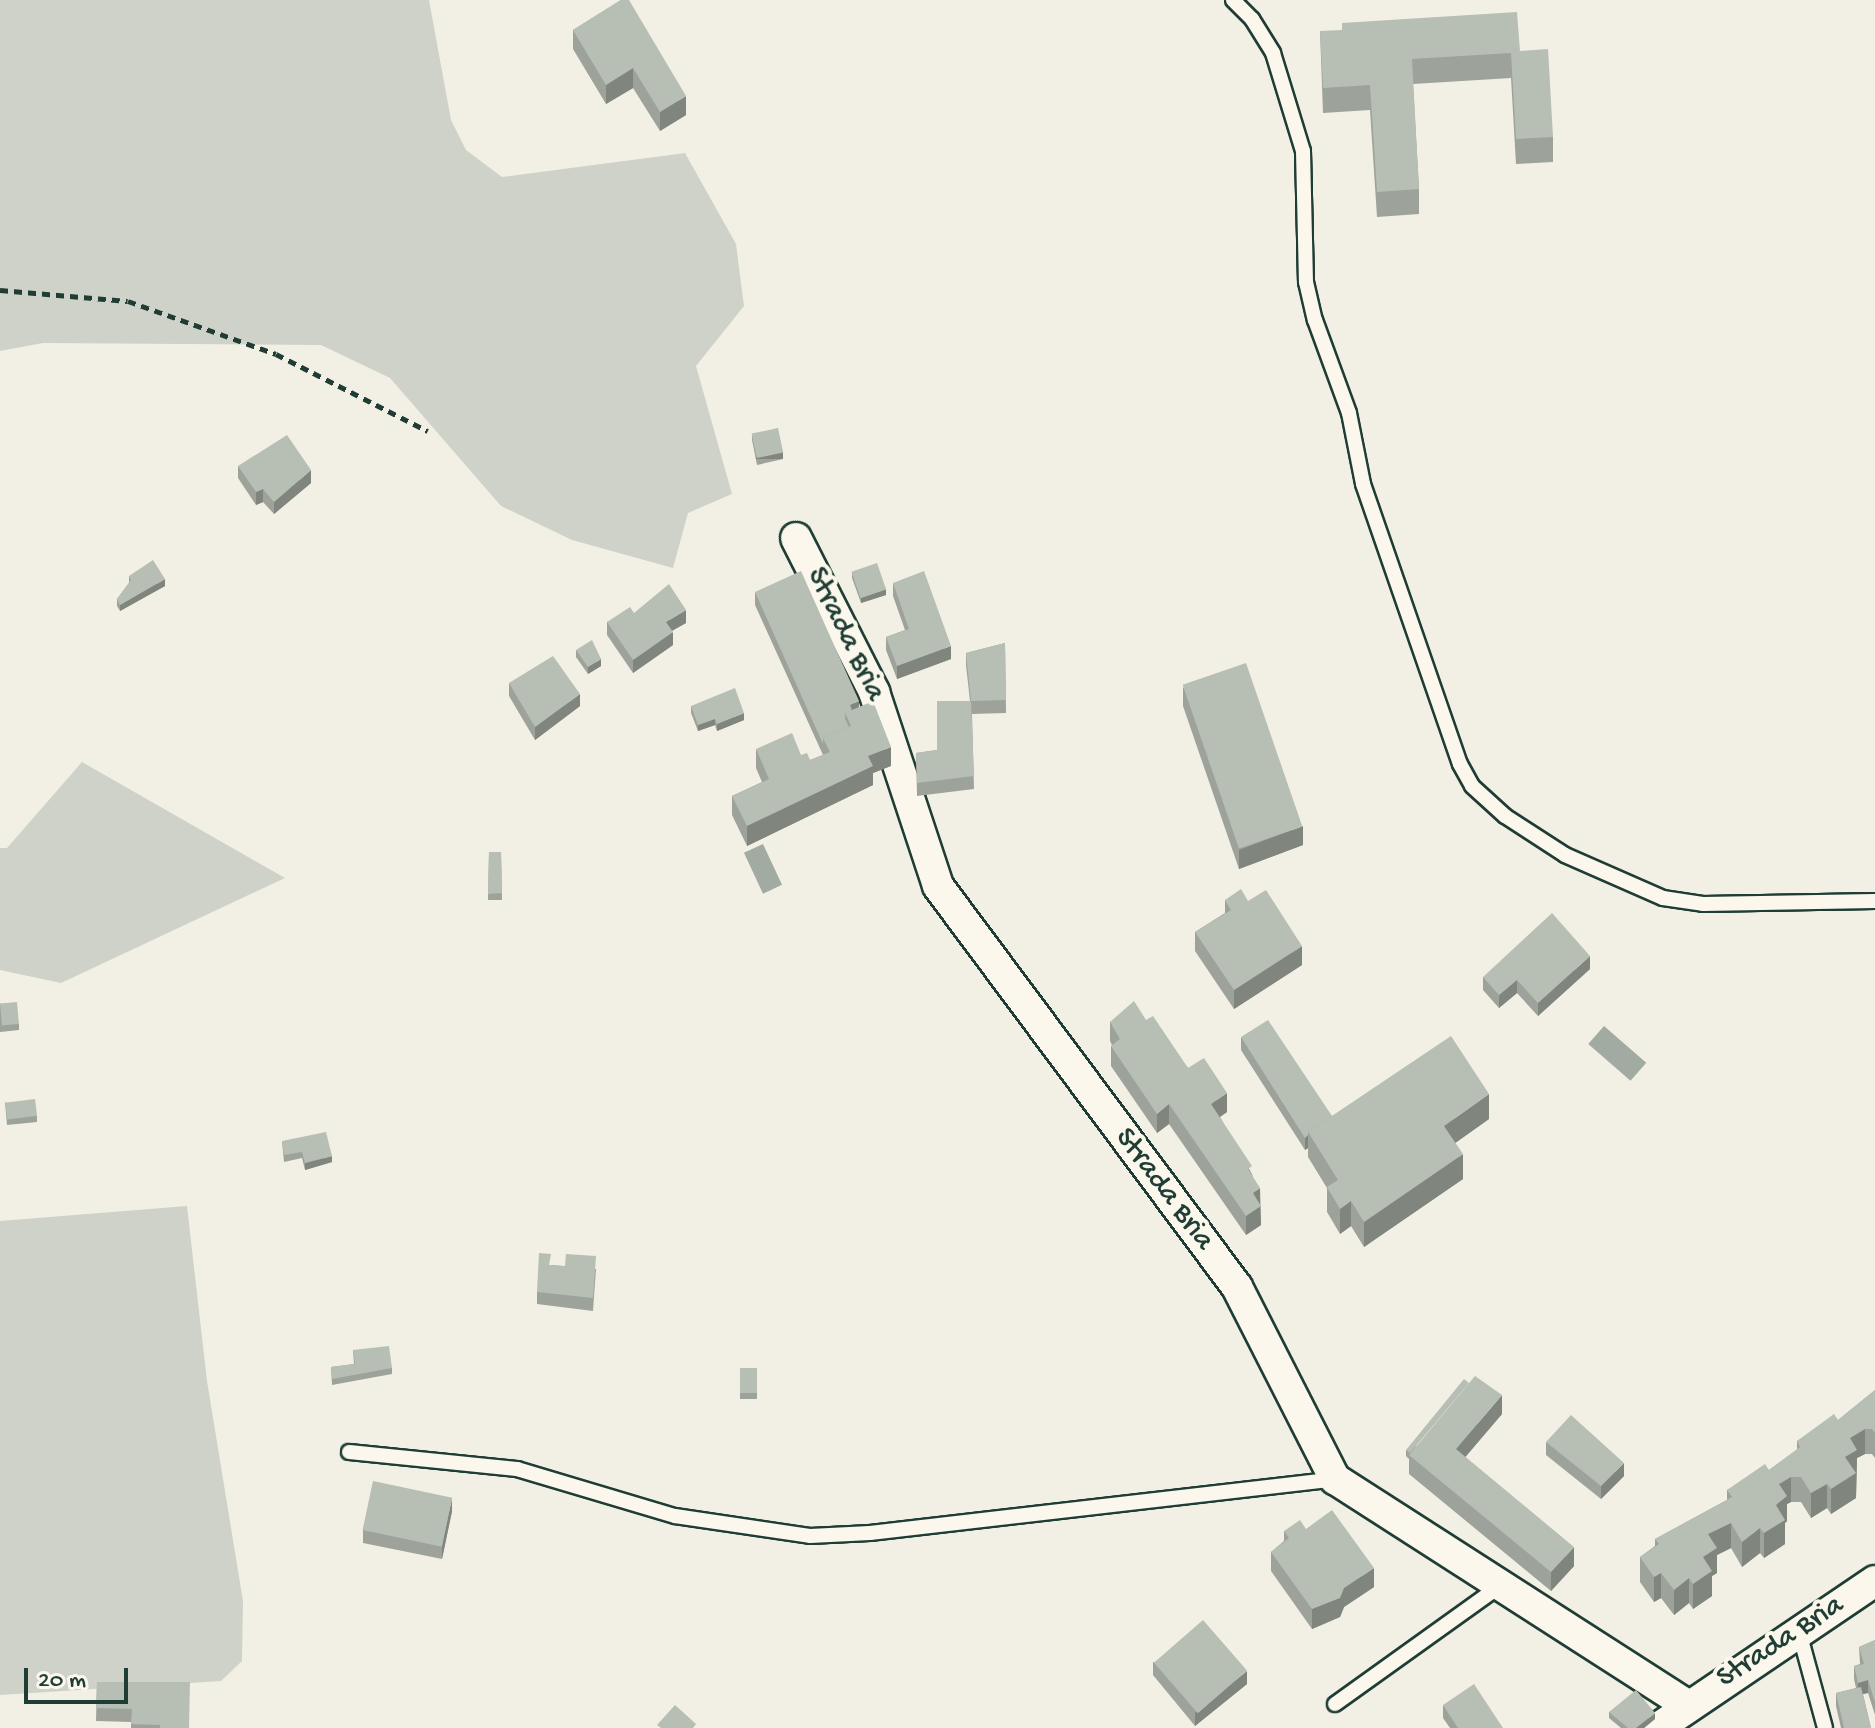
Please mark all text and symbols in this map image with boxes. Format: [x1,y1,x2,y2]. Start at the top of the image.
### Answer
street label: Strada Bria [796,562,892,708]
street label: Strada Bria [1105,1122,1221,1258]
street label: Strada Bria [1711,1589,1851,1697]
scale bar [28,1652,132,1702]
text: 20 m [38,1667,86,1696]

